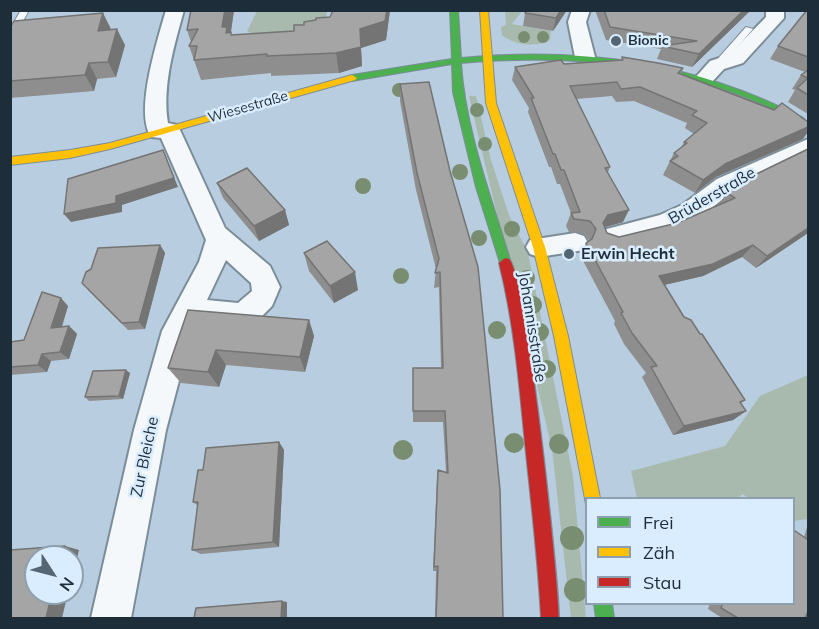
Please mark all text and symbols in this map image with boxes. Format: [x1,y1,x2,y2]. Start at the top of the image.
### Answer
place label: Bionic [628,33,669,49]
marker: Bionic [609,34,623,48]
street label: Wiesestraße [206,88,290,126]
street label: Brüderstraße [665,163,759,229]
place label: Erwin Hecht [581,244,675,264]
marker: Erwin Hecht [562,247,576,261]
street label: Johannisstraße [514,270,550,384]
street label: Zur Bleiche [127,415,163,499]
legend [585,497,795,605]
text: Frei [643,511,673,534]
text: Zäh [643,541,675,564]
north arrow [24,545,84,605]
text: Stau [643,571,682,594]
text: N [55,574,79,595]

